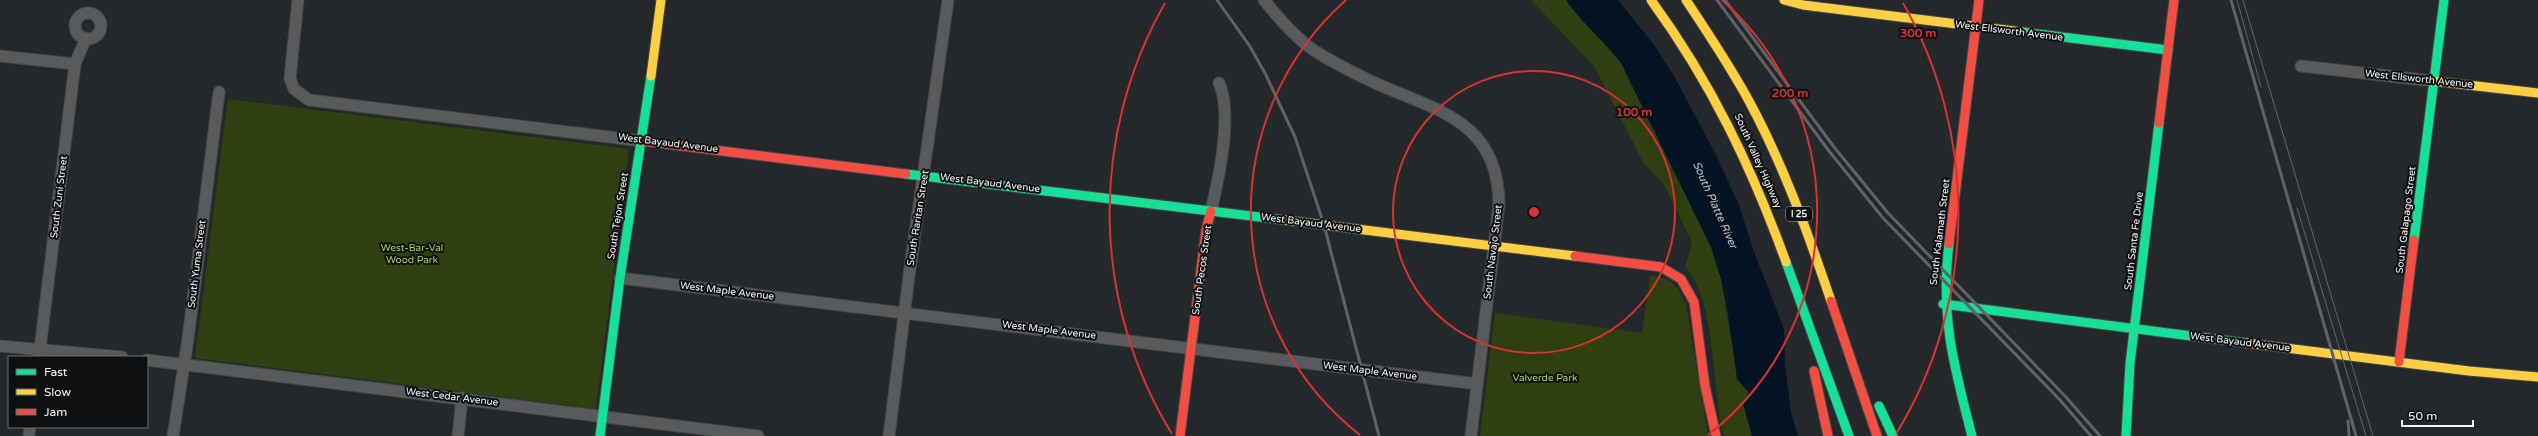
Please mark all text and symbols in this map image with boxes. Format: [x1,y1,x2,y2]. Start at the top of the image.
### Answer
street label: West Ellsworth Avenue [1954,18,2064,44]
text: 300 m [1900,26,1936,40]
street label: West Ellsworth Avenue [2364,67,2474,91]
text: 200 m [1772,86,1808,100]
text: 100 m [1616,105,1652,119]
street label: South Valley Highway [1732,112,1785,211]
street label: West Bayaud Avenue [617,131,719,155]
street label: South Zuni Street [48,155,70,239]
water label: South Platte River [1690,159,1741,252]
street label: South Galapago Street [2393,166,2419,274]
street label: South Raritan Street [905,169,932,267]
street label: West Bayaud Avenue [939,171,1041,195]
street label: South Tejon Street [605,172,631,260]
street label: South Kalamath Street [1928,178,1952,286]
street label: South Santa Fe Drive [2122,191,2146,291]
street label: South Navajo Street [1481,204,1505,300]
centre of rings [1527,205,1541,219]
road number: I 25 [1786,207,1812,221]
street label: West Bayaud Avenue [1260,211,1362,235]
street label: South Yuma Street [186,219,208,309]
street label: South Pecos Street [1190,224,1214,316]
park label: West-Bar-Val Wood Park [381,242,443,266]
street label: West Maple Avenue [679,279,775,303]
street label: West Maple Avenue [1001,318,1097,342]
street label: West Bayaud Avenue [2189,330,2291,354]
legend [8,356,148,428]
street label: West Maple Avenue [1322,359,1418,383]
text: Fast [44,365,68,379]
park label: Valverde Park [1513,372,1578,384]
text: Slow [44,385,71,399]
street label: West Cedar Avenue [405,385,499,409]
scale bar [2402,402,2473,428]
text: Jam [44,405,67,419]
text: 50 m [2408,409,2437,423]

